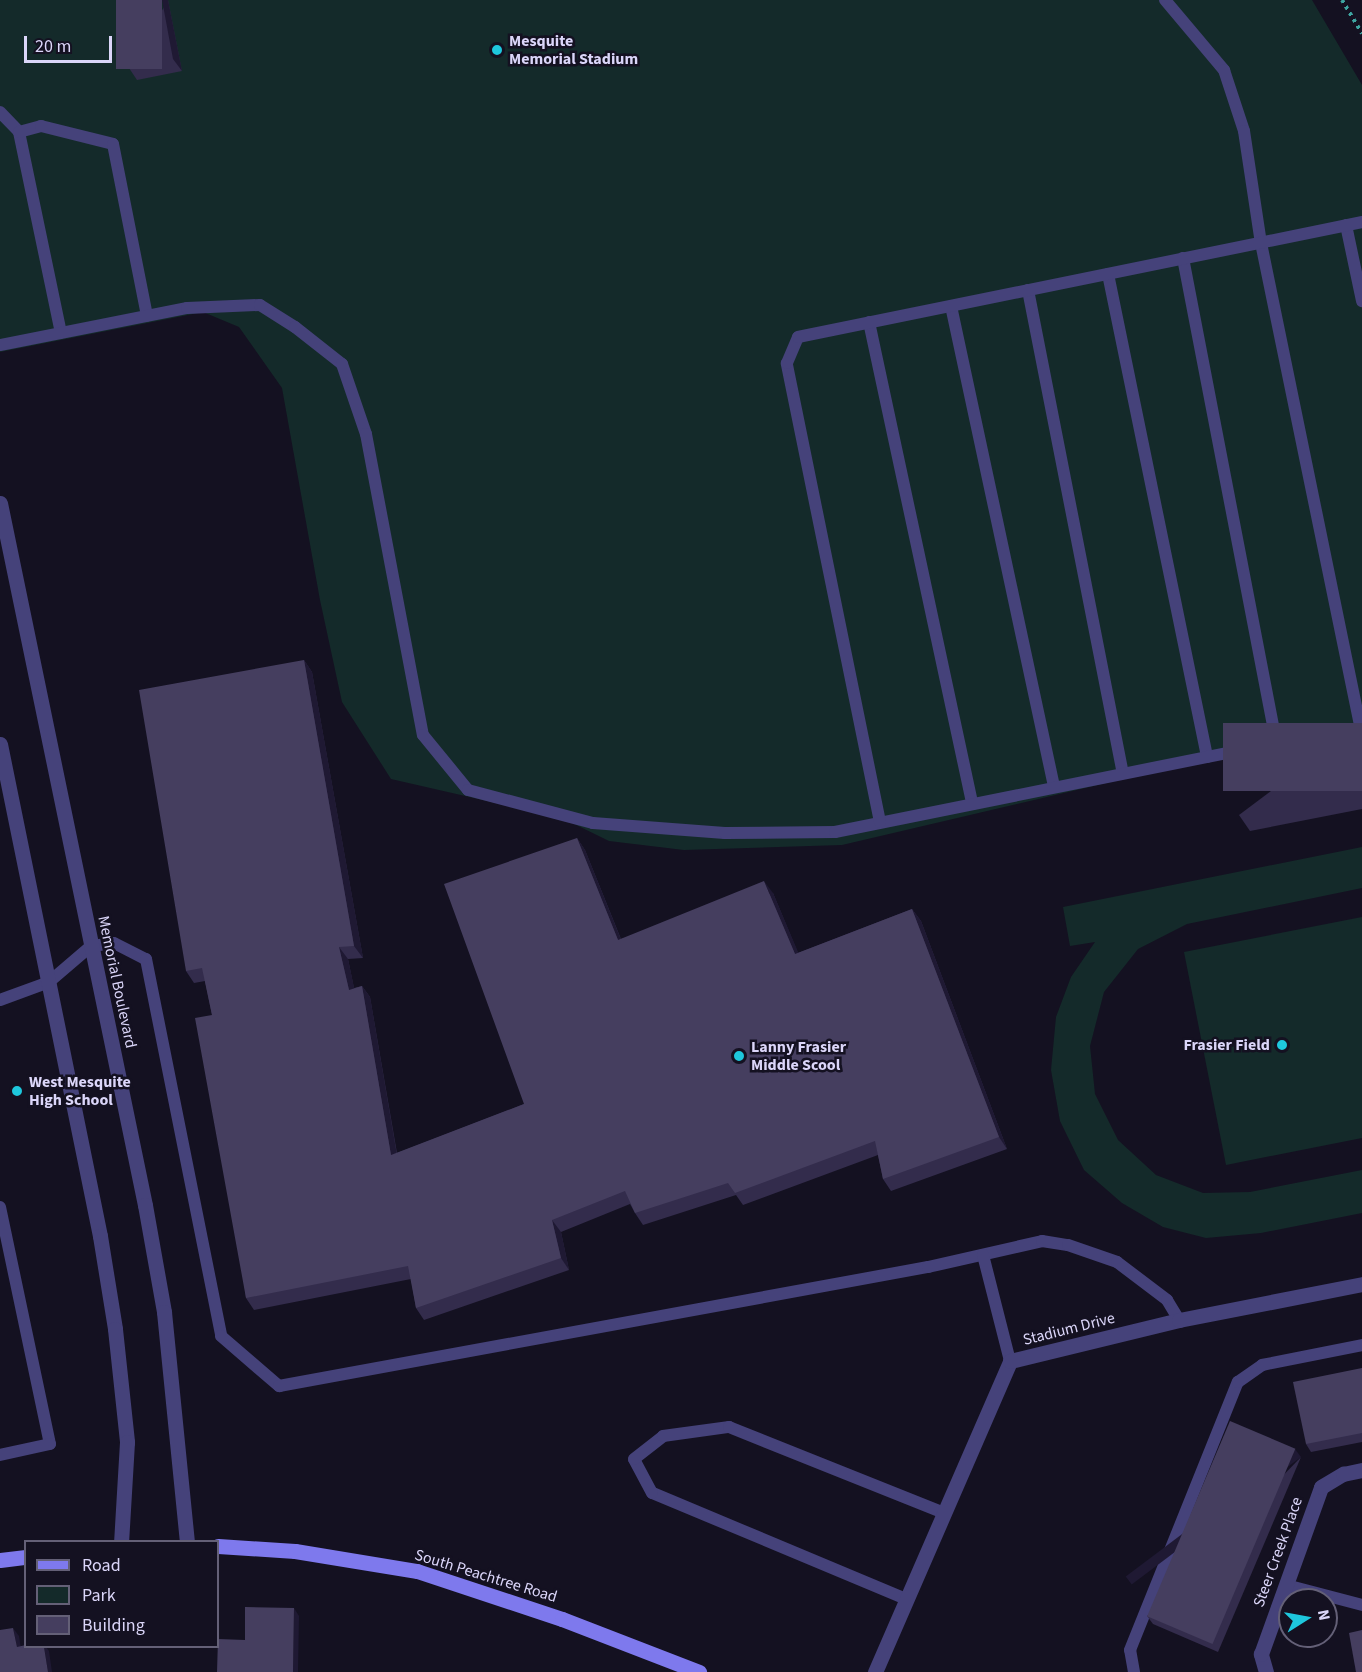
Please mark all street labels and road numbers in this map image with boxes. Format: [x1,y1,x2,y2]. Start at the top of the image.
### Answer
street label: Memorial Boulevard [94,914,140,1050]
street label: Stadium Drive [1021,1308,1117,1350]
street label: Steer Creek Place [1249,1494,1307,1610]
street label: South Peachtree Road [412,1545,560,1607]

